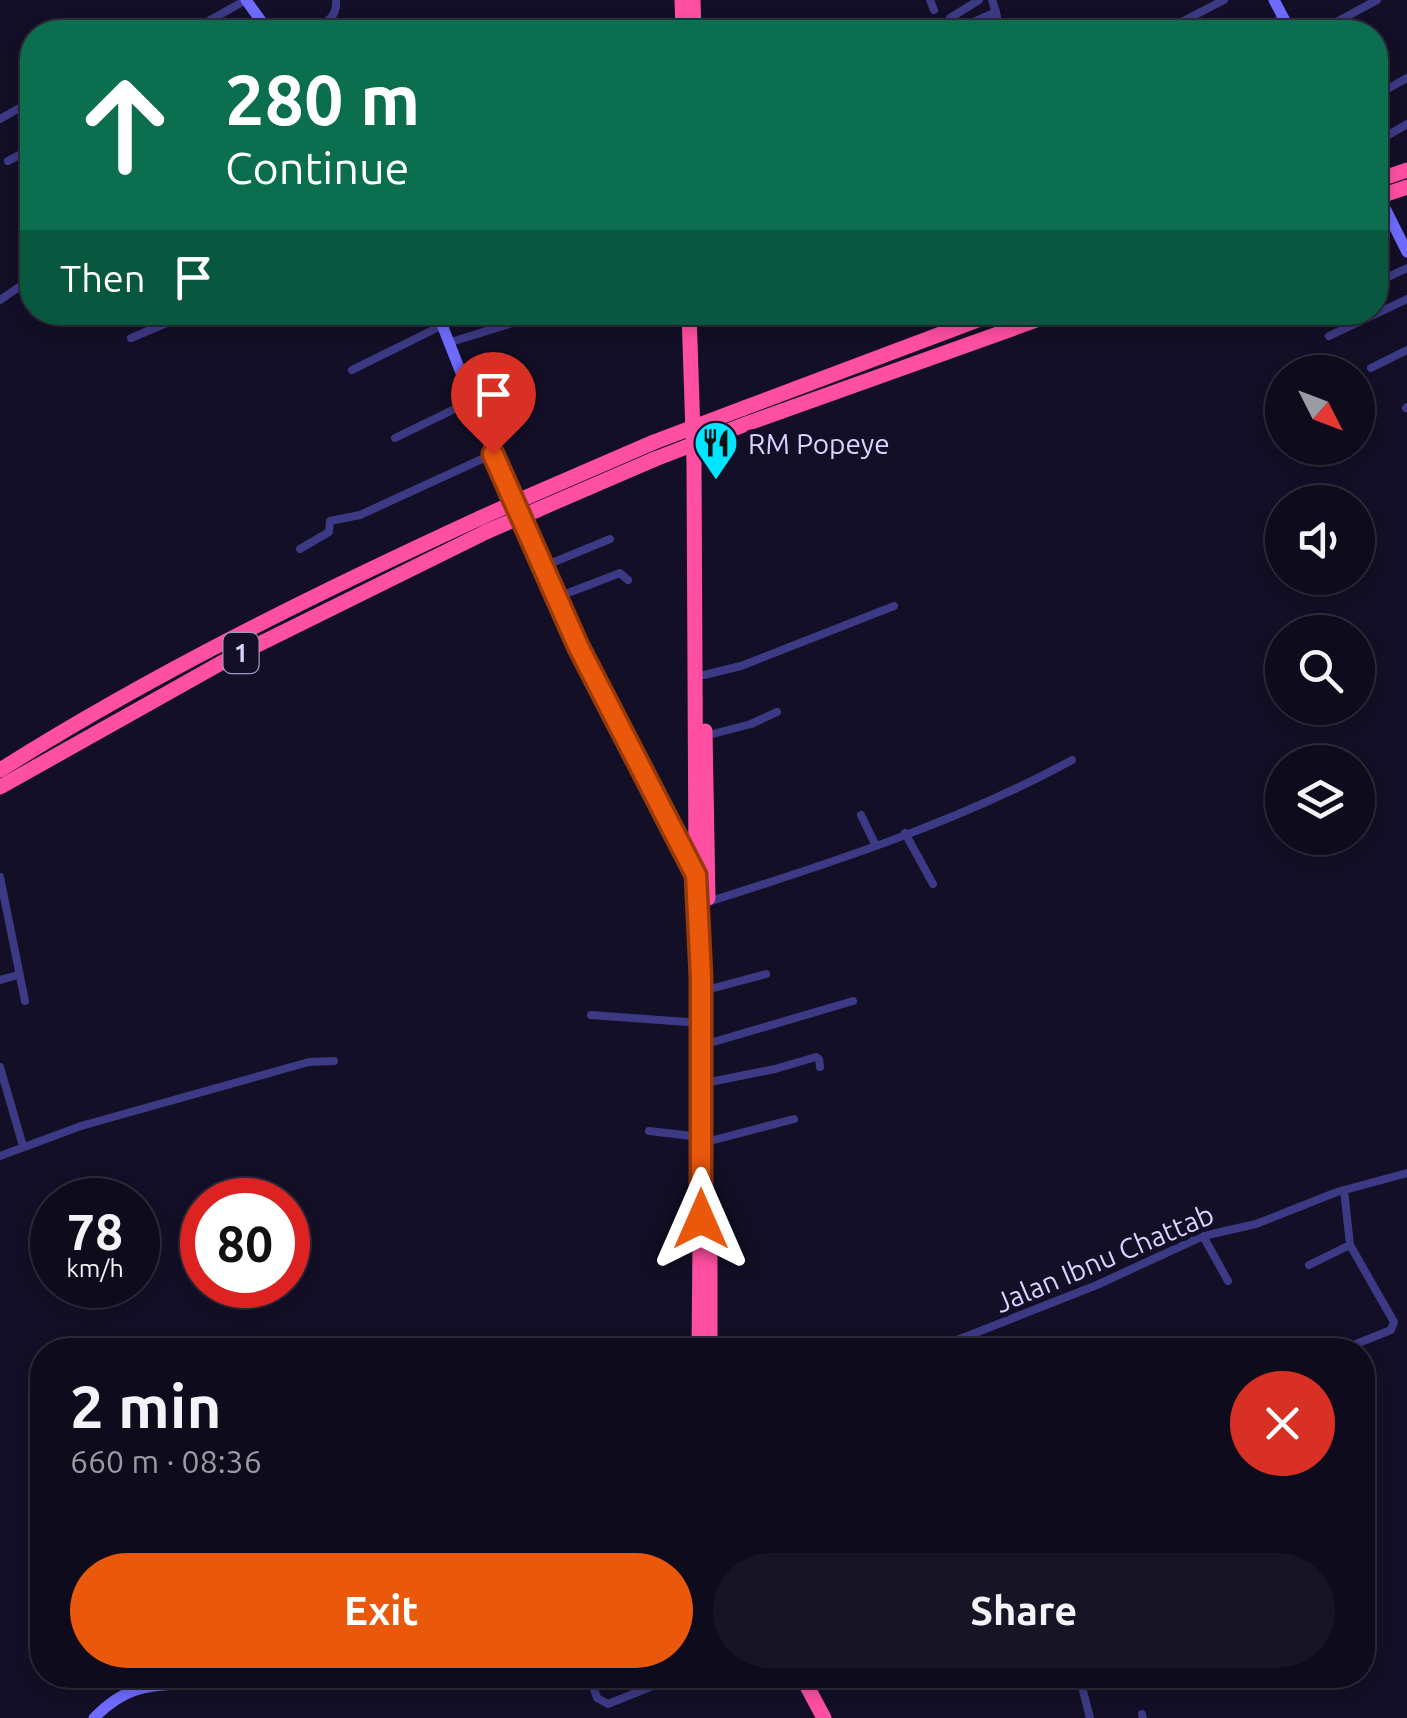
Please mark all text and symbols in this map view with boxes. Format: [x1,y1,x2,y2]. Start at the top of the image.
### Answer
icon: ahead [60,60,190,190]
text: 280 m [225,60,420,138]
text: Continue [225,142,409,193]
icon: arrive [166,250,221,305]
text: Then [60,257,146,299]
pin [451,352,536,455]
north arrow [1265,355,1375,465]
map controls [1265,355,1375,855]
icon: arrive [466,367,521,422]
restaurant icon: RM Popeye [693,420,739,481]
place label: RM Popeye [748,428,890,459]
button: sound [1265,485,1375,595]
button: search [1265,615,1375,725]
road number: 1 [224,633,258,673]
button: layers [1265,745,1375,855]
position arrow [649,1167,753,1271]
speed limit sign: 80 [180,1178,310,1308]
street label: Jalan Ibnu Chattab [990,1198,1218,1318]
text: 78 [67,1203,123,1259]
text: km/h [66,1254,124,1282]
button: close [1230,1371,1335,1476]
text: 2 min [70,1372,222,1439]
text: 660 m · 08:36 [70,1443,262,1479]
button: Exit [70,1553,693,1668]
button: Share [713,1553,1335,1668]

